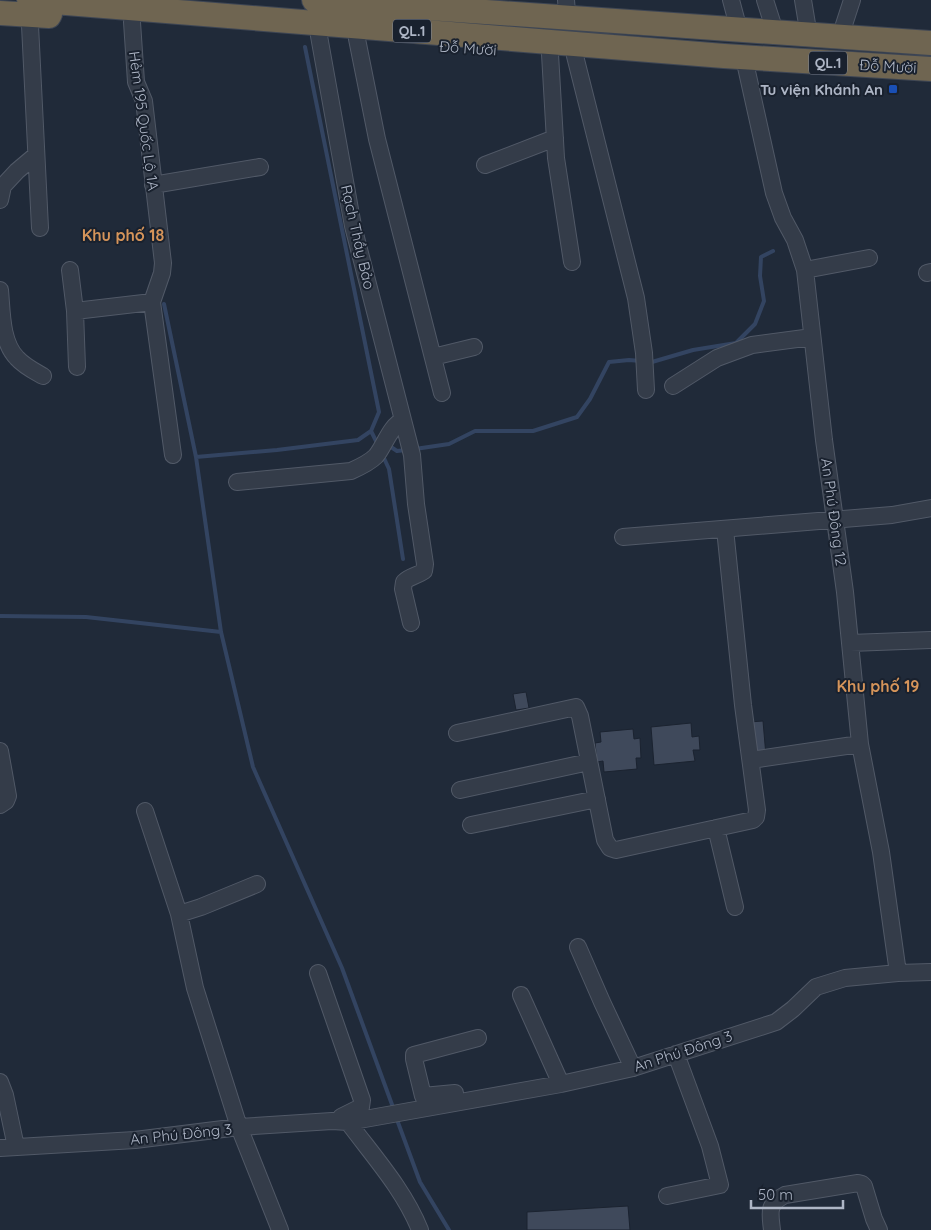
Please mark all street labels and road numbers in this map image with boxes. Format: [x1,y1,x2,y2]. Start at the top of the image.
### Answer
road number: QL.1 [393,20,431,42]
street label: Đỗ Mười [439,37,497,59]
street label: Hẻm 195 Quốc Lộ 1A [125,50,163,192]
road number: QL.1 [809,52,847,74]
street label: Đỗ Mười [859,55,917,77]
street label: Rạch Thầy Bảo [337,183,379,291]
street label: An Phú Đông 12 [817,457,851,567]
street label: An Phú Đông 3 [631,1026,735,1076]
street label: An Phú Đông 3 [129,1119,233,1149]

